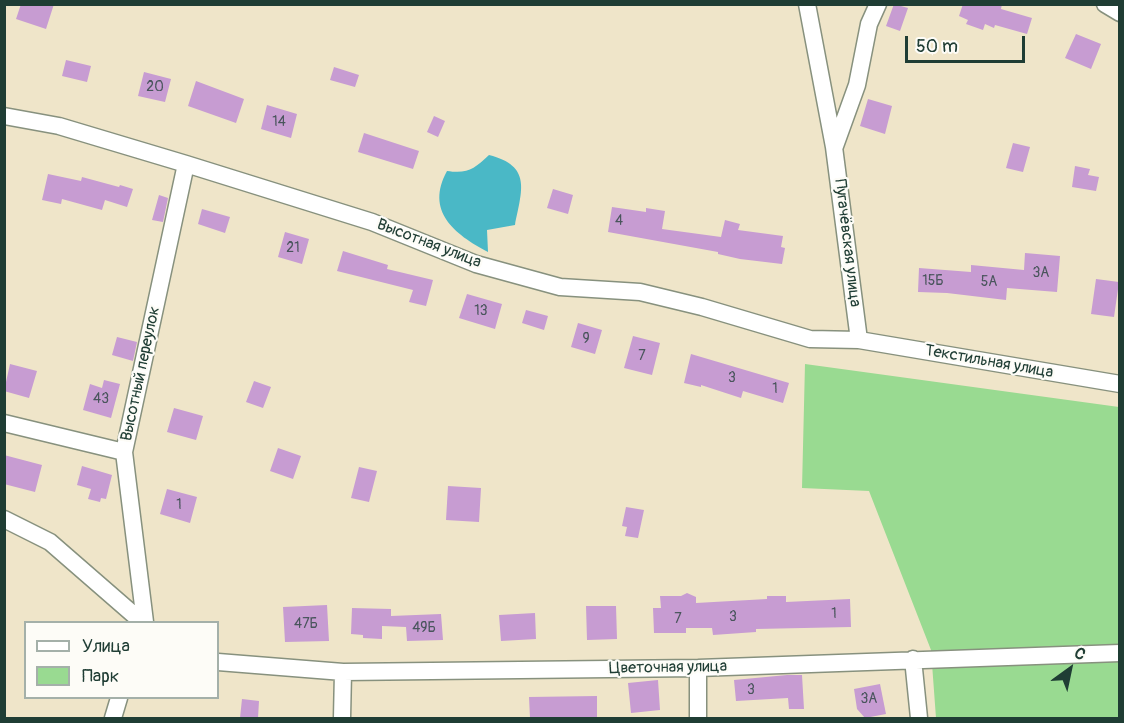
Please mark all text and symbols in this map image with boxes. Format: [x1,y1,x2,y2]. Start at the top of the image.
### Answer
scale bar [908,24,1028,62]
text: 50 m [916,35,958,58]
house number: 20 [146,79,164,95]
house number: 14 [272,114,286,130]
street label: Пугачёвская улица [830,178,864,308]
house number: 4 [615,213,623,229]
street label: Высотная улица [374,215,484,273]
house number: 21 [286,240,300,256]
house number: 3А [1033,265,1049,281]
house number: 15Б [922,273,944,289]
house number: 5А [981,274,997,290]
house number: 13 [474,303,488,319]
street label: Высотный переулок [117,305,165,443]
house number: 9 [582,331,590,347]
street label: Текстильная улица [923,341,1055,383]
house number: 7 [638,348,646,364]
house number: 3 [728,370,736,386]
house number: 1 [772,381,778,397]
house number: 43 [93,391,109,407]
house number: 1 [176,497,182,513]
house number: 1 [831,606,837,622]
house number: 3 [729,609,737,625]
house number: 7 [674,611,682,627]
house number: 47Б [294,616,318,632]
house number: 49Б [412,620,436,636]
legend [24,621,219,699]
text: Улица [82,635,130,658]
north arrow [1040,639,1100,699]
text: С [1070,643,1089,665]
street label: Цветочная улица [609,657,727,679]
text: Парк [82,665,119,688]
house number: 3 [747,682,755,698]
house number: 3А [861,691,877,707]

